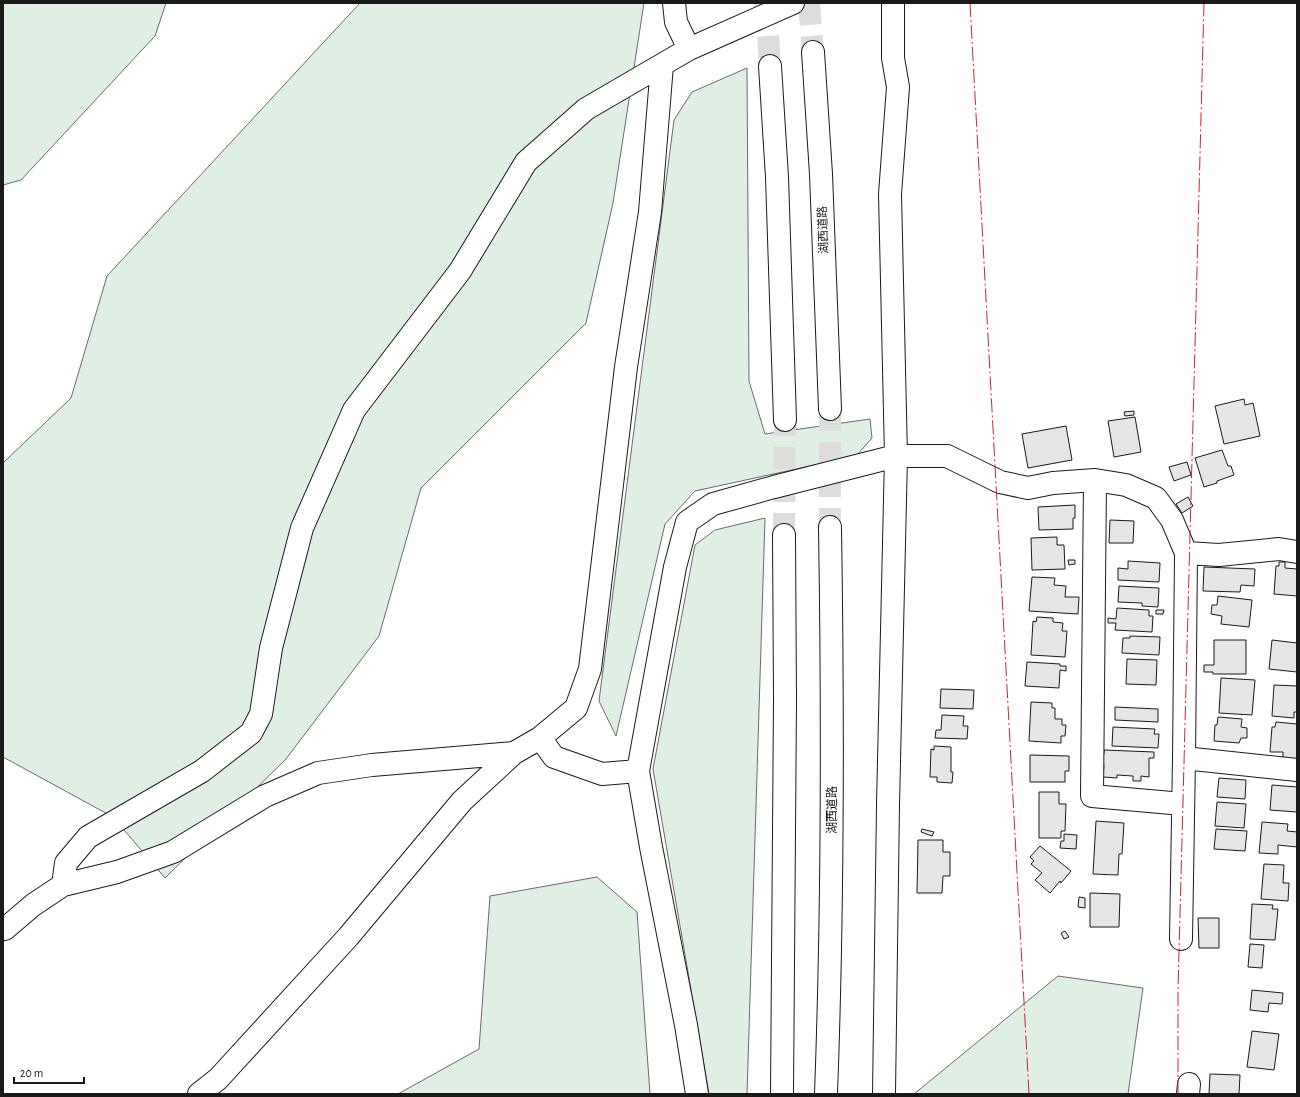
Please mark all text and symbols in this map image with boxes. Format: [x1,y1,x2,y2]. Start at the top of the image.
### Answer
street label: 湖西道路 [815,206,830,254]
street label: 湖西道路 [825,786,838,834]
scale bar [14,1059,84,1085]
text: 20 m [20,1067,43,1079]

